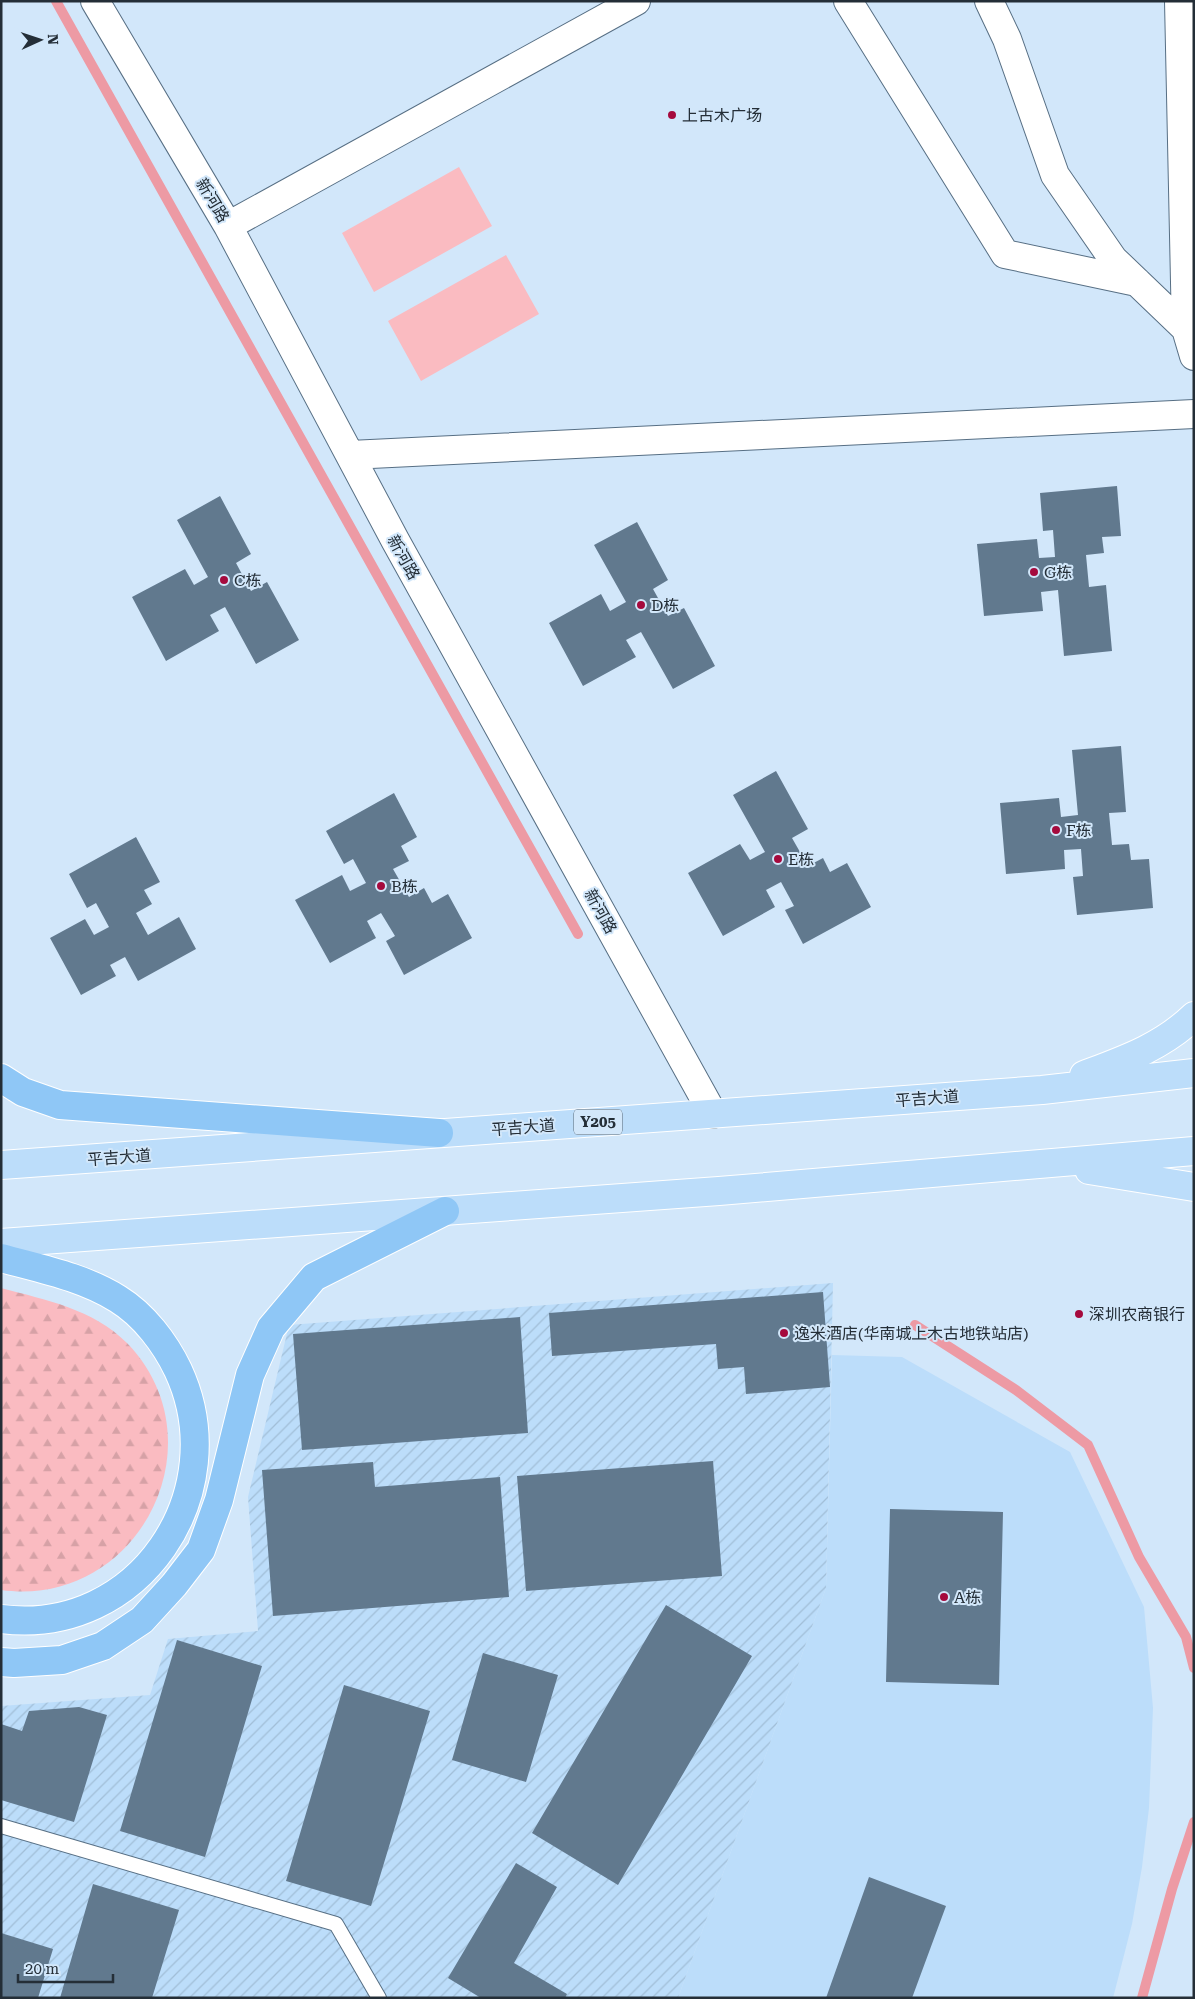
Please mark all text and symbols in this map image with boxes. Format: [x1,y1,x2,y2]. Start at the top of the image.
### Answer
north arrow [15,15,65,65]
text: N [45,34,61,45]
place label: 上古木广场 [682,106,762,125]
marker: 上古木广场 [666,109,678,121]
street label: 新河路 [192,175,233,226]
street label: 新河路 [384,532,424,583]
place label: G栋 [1044,563,1072,582]
marker: G栋 [1028,566,1040,578]
place label: C栋 [234,571,261,590]
marker: C栋 [218,574,230,586]
place label: D栋 [651,596,679,615]
marker: D栋 [635,599,647,611]
place label: F栋 [1066,821,1092,840]
marker: F栋 [1050,824,1062,836]
place label: E栋 [788,850,814,869]
marker: E栋 [772,853,784,865]
place label: B栋 [391,877,418,896]
marker: B栋 [375,880,387,892]
street label: 新河路 [581,886,621,937]
street label: 平吉大道 [894,1087,960,1110]
road number: Y205 [574,1110,622,1134]
street label: 平吉大道 [490,1116,556,1139]
street label: 平吉大道 [86,1146,152,1169]
place label: 深圳农商银行 [1089,1305,1185,1324]
marker: 深圳农商银行 [1073,1308,1085,1320]
place label: 逸米酒店(华南城上木古地铁站店) [794,1324,1028,1343]
marker: 逸米酒店(华南城上木古地铁站店) [778,1327,790,1339]
place label: A栋 [954,1588,981,1607]
marker: A栋 [938,1591,950,1603]
scale bar [18,1952,112,1984]
text: 20 m [25,1960,60,1978]

